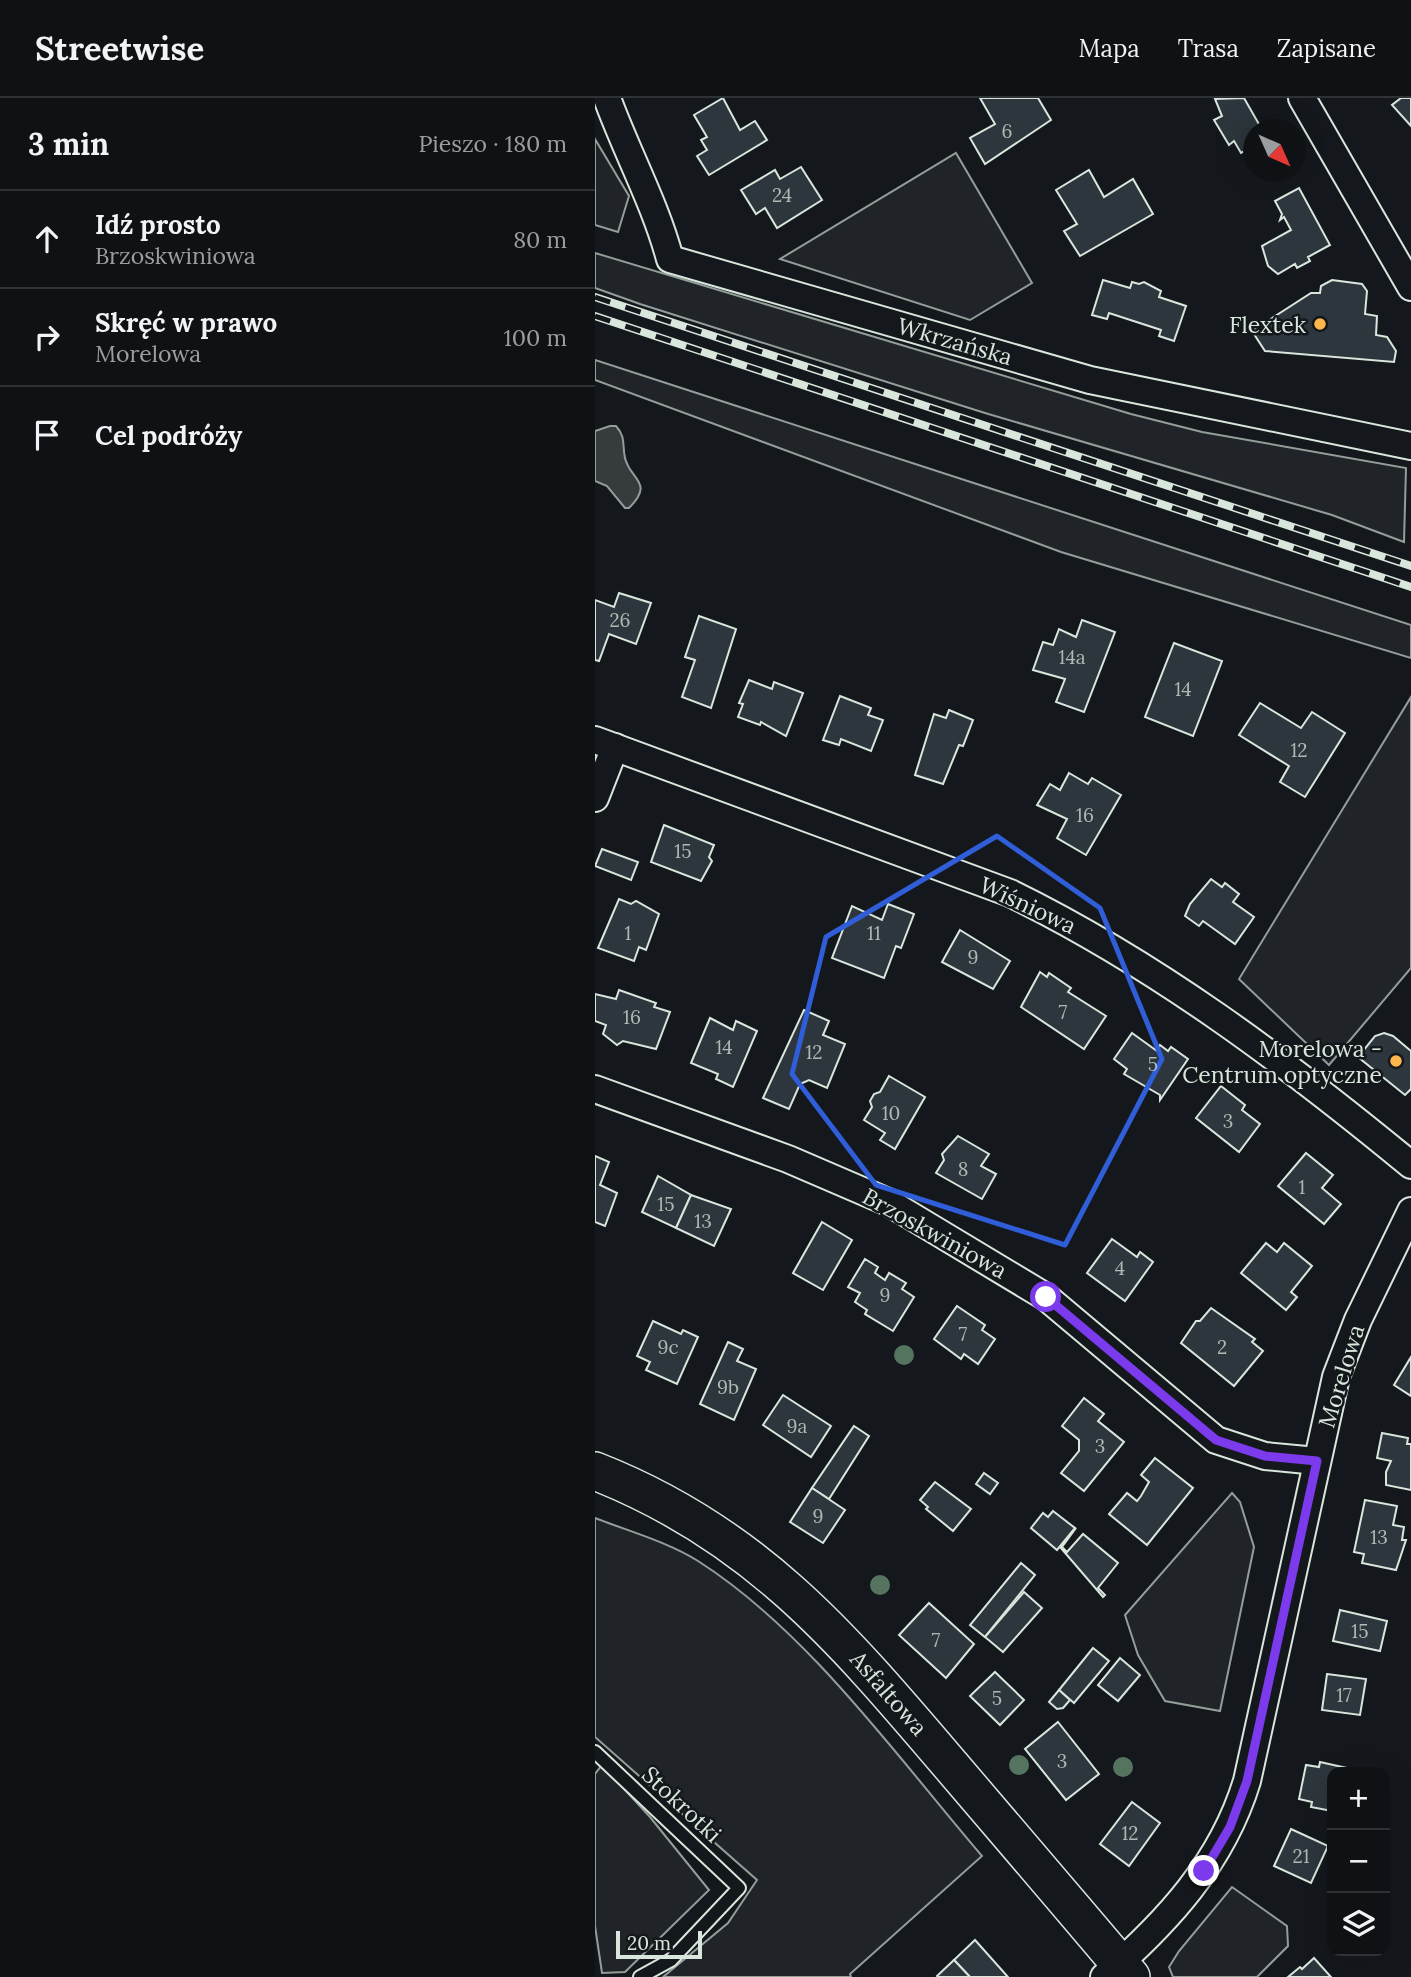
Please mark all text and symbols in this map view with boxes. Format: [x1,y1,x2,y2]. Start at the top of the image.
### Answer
text: Streetwise [35,27,204,69]
text: Mapa [1079,33,1140,64]
text: Trasa [1178,33,1239,64]
text: Zapisane [1277,33,1376,64]
house number: 6 [1002,119,1013,143]
north arrow [1243,119,1306,182]
text: 3 min [28,125,109,163]
text: Pieszo · 180 m [418,129,567,158]
house number: 24 [772,183,792,207]
text: Idź prosto [95,208,221,241]
icon: ahead [28,220,66,258]
text: 80 m [513,225,567,254]
text: Brzoskwiniowa [95,241,256,270]
text: Skręć w prawo [95,306,277,339]
place label: Flextek [1229,310,1307,339]
street label: Wkrzańska [894,311,1016,371]
marker: Flextek [1312,316,1328,332]
icon: right [28,318,66,356]
text: 100 m [503,323,567,352]
text: Morelowa [95,339,201,368]
icon: arrive [28,416,66,454]
text: Cel podróży [95,419,242,452]
house number: 26 [609,608,631,632]
house number: 14a [1058,645,1086,669]
house number: 14 [1174,677,1192,701]
house number: 12 [1290,738,1308,762]
house number: 16 [1076,803,1094,827]
house number: 15 [674,839,692,863]
street label: Wiśniowa [975,870,1081,940]
house number: 1 [625,921,632,945]
house number: 11 [867,921,881,945]
house number: 9 [968,945,978,969]
house number: 7 [1059,1000,1068,1024]
house number: 16 [623,1005,641,1029]
place label: Morelowa - Centrum optyczne [1182,1034,1382,1089]
house number: 14 [715,1035,733,1059]
house number: 12 [805,1040,823,1064]
house number: 5 [1148,1052,1158,1076]
marker: Morelowa - Centrum optyczne [1388,1053,1404,1069]
house number: 10 [882,1101,900,1125]
house number: 3 [1223,1109,1233,1133]
house number: 8 [958,1157,968,1181]
house number: 1 [1299,1175,1306,1199]
street label: Brzoskwiniowa [858,1181,1012,1285]
house number: 15 [657,1192,675,1216]
house number: 13 [694,1209,712,1233]
house number: 4 [1115,1256,1125,1280]
route start [1030,1281,1061,1312]
house number: 9 [880,1283,890,1307]
street label: Morelowa [1312,1321,1370,1431]
house number: 7 [959,1322,968,1346]
house number: 9c [657,1335,679,1359]
house number: 2 [1217,1335,1227,1359]
house number: 9b [717,1375,739,1399]
house number: 9a [787,1414,808,1438]
house number: 3 [1095,1434,1105,1458]
house number: 9 [813,1504,823,1528]
house number: 13 [1370,1525,1388,1549]
house number: 15 [1351,1619,1369,1643]
house number: 7 [932,1628,941,1652]
street label: Asfaltowa [844,1644,934,1742]
house number: 17 [1336,1683,1352,1707]
house number: 5 [992,1686,1002,1710]
house number: 3 [1057,1749,1067,1773]
street label: Stokrotki [636,1760,728,1848]
map controls [1327,1767,1390,1956]
button: + [1327,1767,1390,1830]
house number: 12 [1121,1821,1139,1845]
button: − [1327,1830,1390,1893]
house number: 21 [1292,1844,1310,1868]
route end [1188,1855,1219,1886]
button: layers [1327,1893,1390,1956]
scale bar [616,1928,702,1960]
text: 20 m [627,1931,671,1955]

